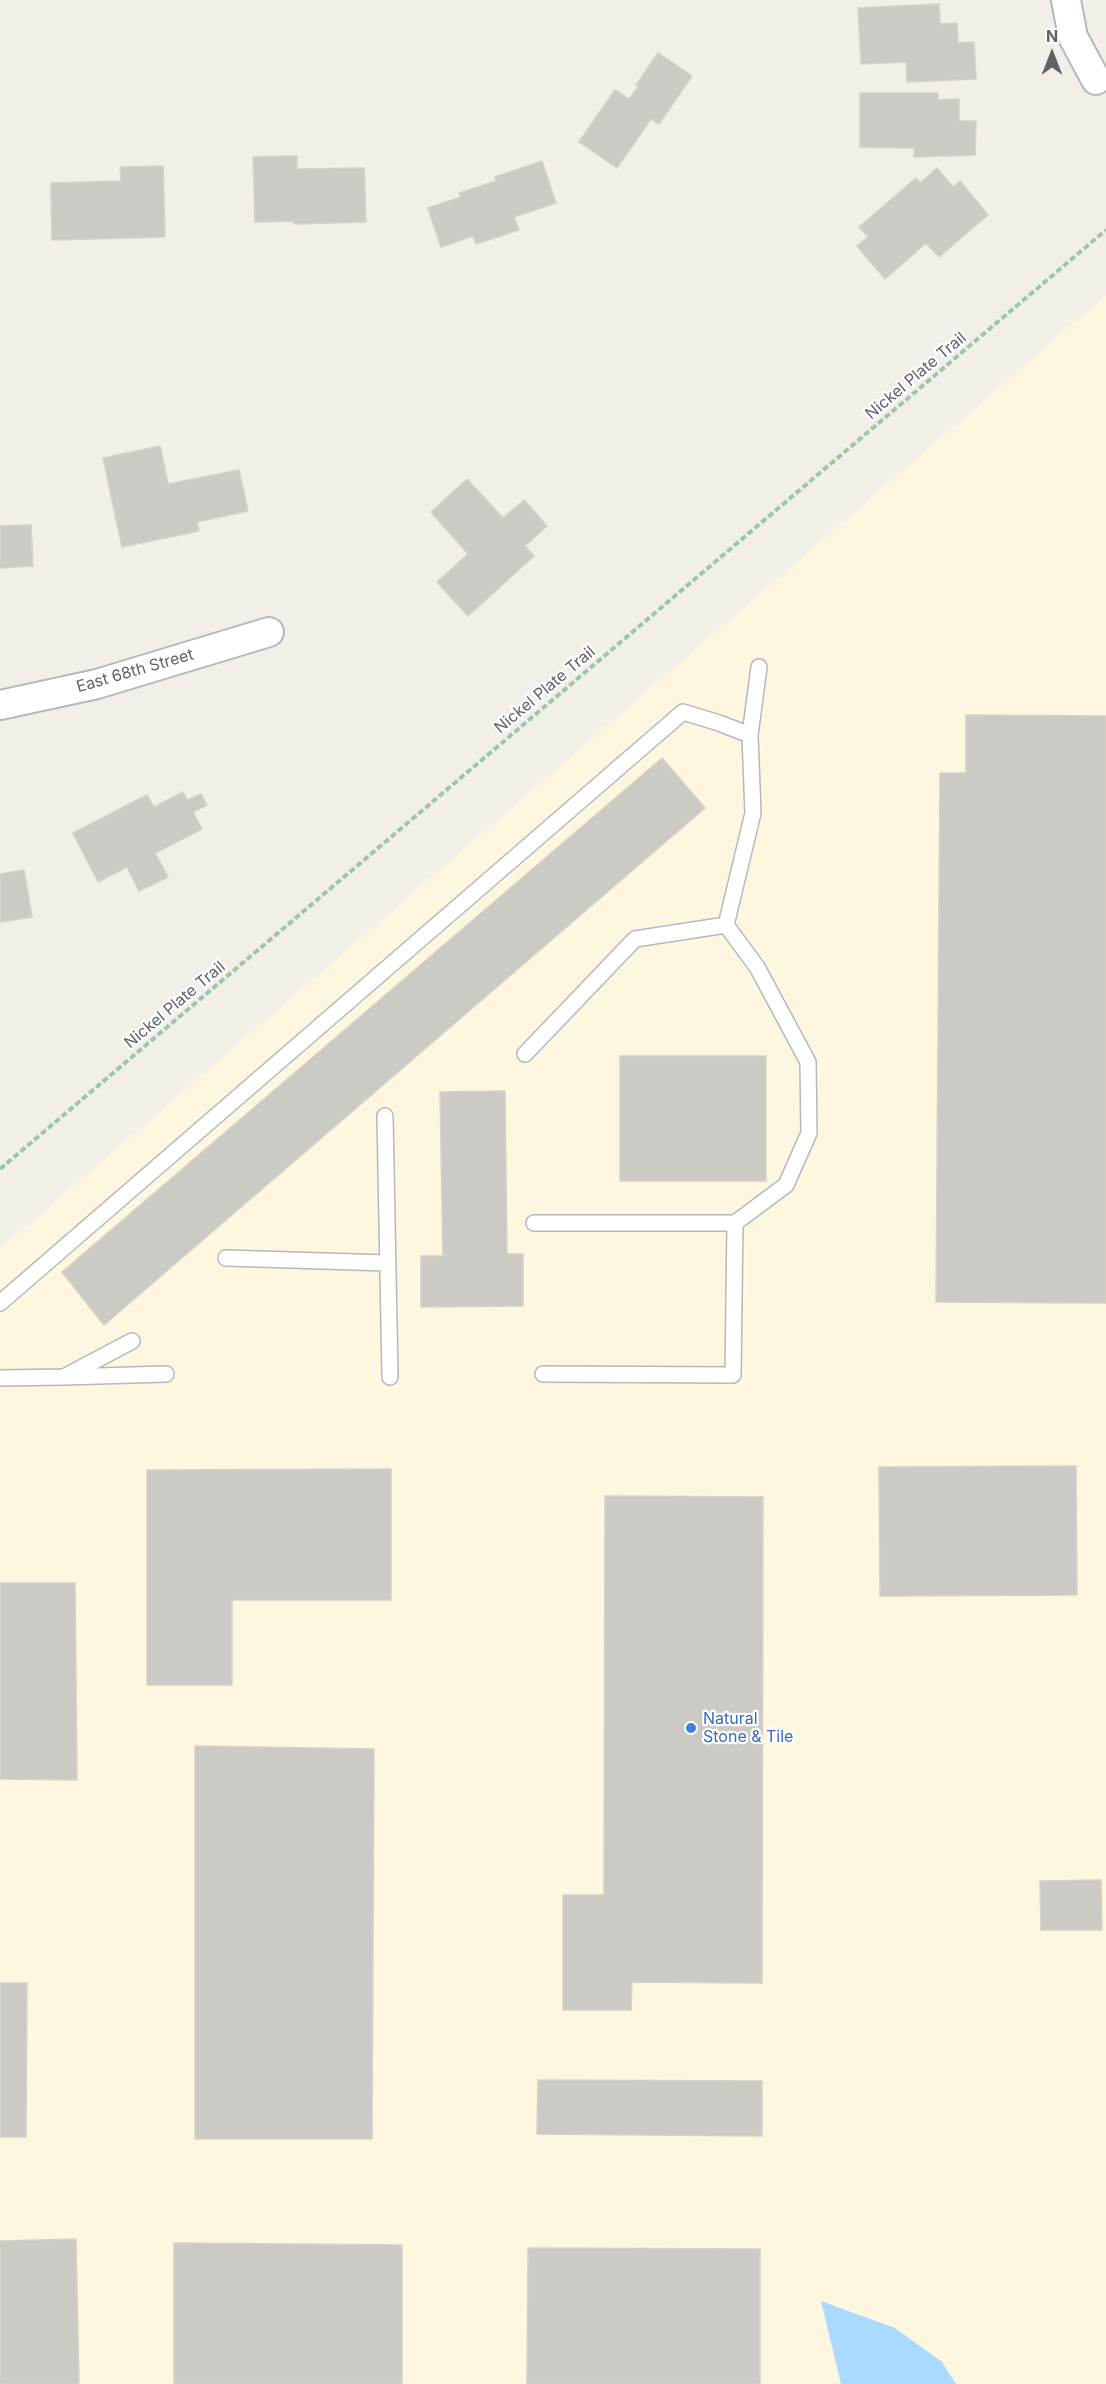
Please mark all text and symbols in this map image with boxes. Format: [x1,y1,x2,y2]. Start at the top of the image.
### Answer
north arrow [1022,24,1082,84]
text: N [1046,26,1058,46]
street label: Nickel Plate Trail [862,328,970,424]
street label: Nickel Plate Trail [491,642,599,738]
street label: East 68th Street [74,645,196,697]
street label: Nickel Plate Trail [121,957,229,1053]
place label: Natural Stone & Tile [703,1709,793,1747]
marker: Natural Stone & Tile [684,1721,698,1735]

